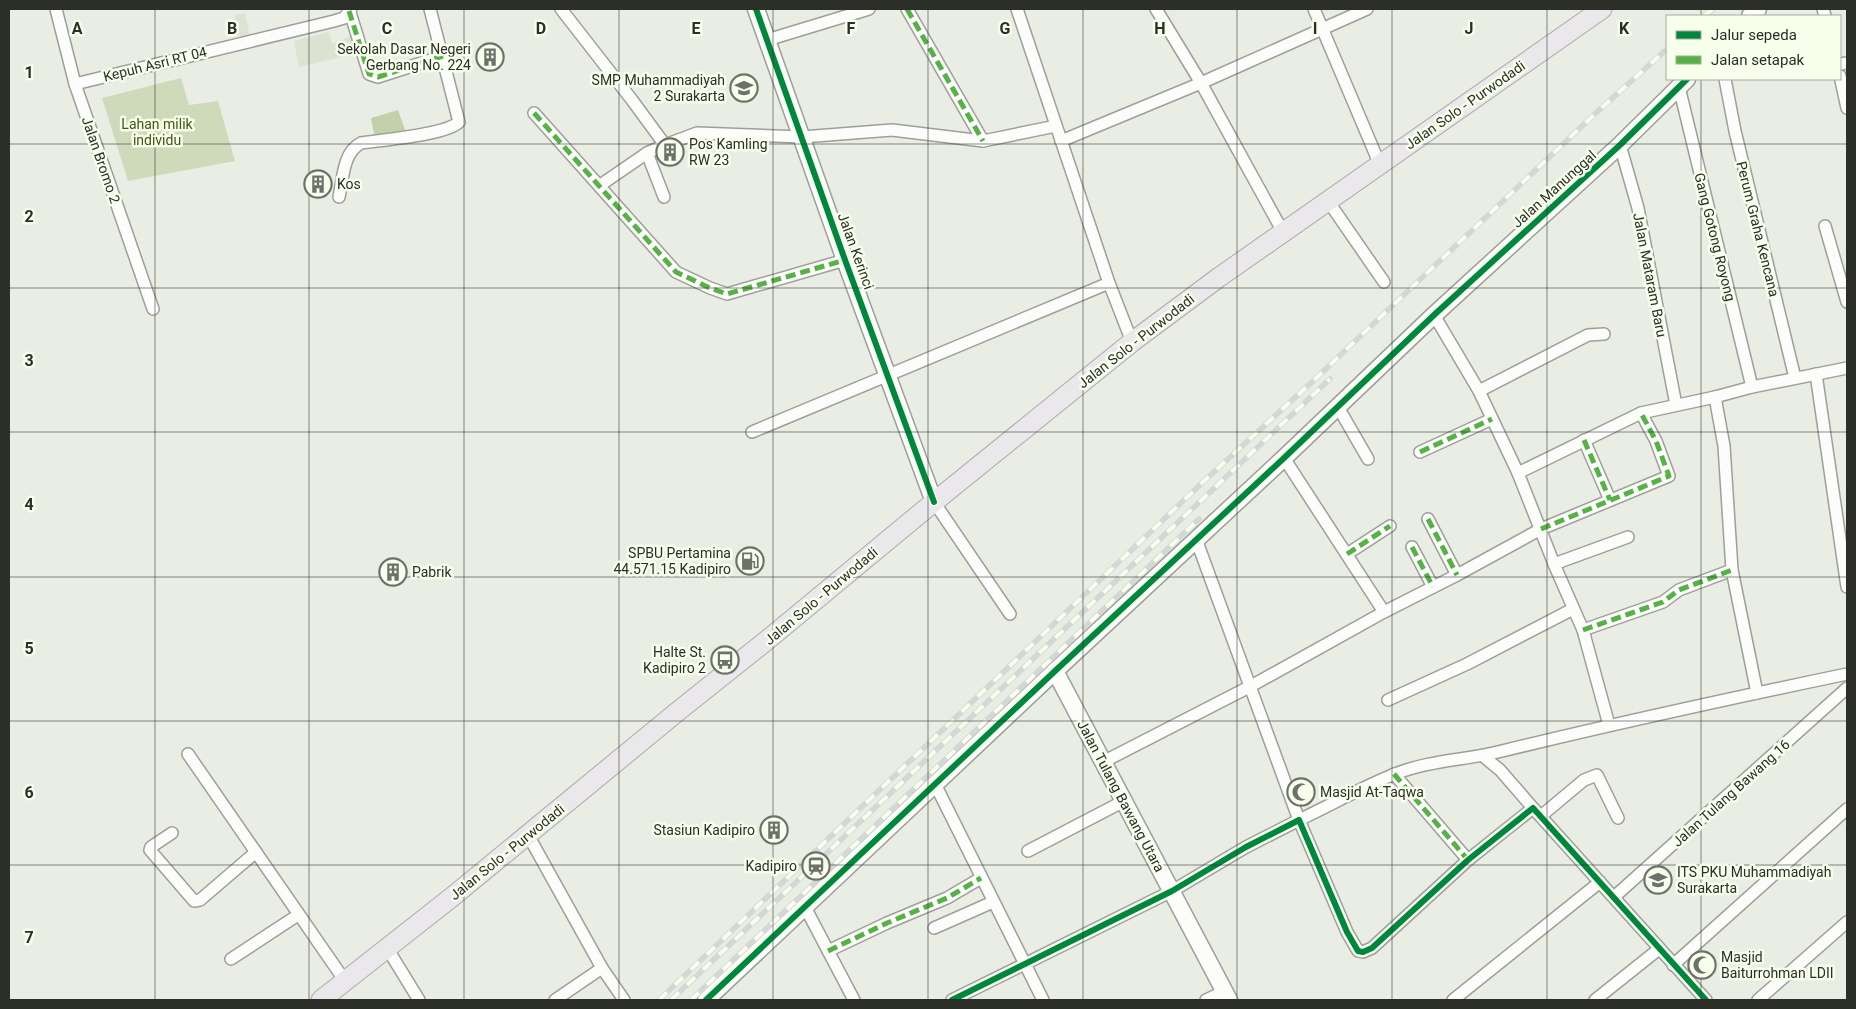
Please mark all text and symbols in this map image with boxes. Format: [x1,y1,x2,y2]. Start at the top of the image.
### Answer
legend [1666,15,1841,80]
text: A [72,19,83,38]
text: B [227,19,237,38]
text: C [382,19,392,38]
text: D [536,19,546,38]
text: E [692,19,701,38]
text: F [847,19,856,38]
text: G [1000,19,1011,38]
text: H [1154,19,1166,38]
text: I [1313,19,1317,38]
text: J [1465,19,1473,38]
text: K [1619,19,1630,38]
text: Jalur sepeda [1711,26,1797,44]
place label: Sekolah Dasar Negeri Gerbang No. 224 [337,41,471,73]
building icon: Sekolah Dasar Negeri Gerbang No. 224 [475,42,505,72]
street label: Kepuh Asri RT 04 [102,43,209,85]
text: Jalan setapak [1711,51,1805,69]
street label: Jalan Solo - Purwodadi [1402,57,1528,153]
text: 1 [24,63,34,82]
place label: SMP Muhammadiyah 2 Surakarta [592,72,725,104]
school or university icon: SMP Muhammadiyah 2 Surakarta [729,73,759,103]
street label: Jalan Bromo 2 [79,115,123,206]
park label: Lahan milik individu [121,116,194,148]
place label: Pos Kamling RW 23 [689,136,768,168]
building icon: Pos Kamling RW 23 [655,137,685,167]
street label: Jalan Manunggal [1509,147,1599,231]
street label: Perum Graha Kencana [1733,160,1783,298]
building icon: Kos [303,169,333,199]
street label: Gang Gotong Royong [1691,171,1739,303]
place label: Kos [337,176,361,192]
text: 2 [24,207,34,226]
street label: Jalan Kerinci [835,211,877,291]
street label: Jalan Mataram Baru [1630,212,1670,338]
street label: Jalan Solo - Purwodadi [1075,291,1197,391]
text: 3 [24,351,34,370]
text: 4 [24,495,34,514]
street label: Jalan Solo - Purwodadi [761,544,881,648]
place label: SPBU Pertamina 44.571.15 Kadipiro [614,545,731,577]
fuel station icon: SPBU Pertamina 44.571.15 Kadipiro [735,546,765,576]
building icon: Pabrik [378,557,408,587]
place label: Pabrik [412,564,452,580]
text: 5 [24,639,34,658]
place label: Halte St. Kadipiro 2 [643,644,706,676]
bus stop icon: Halte St. Kadipiro 2 [710,645,740,675]
street label: Jalan Tulang Bawang Utara [1074,717,1168,875]
street label: Jalan Tulang Bawang 16 [1669,736,1793,850]
mosque icon: Masjid At-Taqwa [1286,777,1316,807]
text: 6 [24,783,34,802]
place label: Masjid At-Taqwa [1320,784,1424,800]
street label: Jalan Solo - Purwodadi [446,801,568,903]
building icon: Stasiun Kadipiro [759,815,789,845]
place label: Stasiun Kadipiro [653,822,755,838]
station icon: Kadipiro [801,851,831,881]
place label: Kadipiro [745,858,797,874]
place label: ITS PKU Muhammadiyah Surakarta [1677,864,1831,896]
school or university icon: ITS PKU Muhammadiyah Surakarta [1643,865,1673,895]
text: 7 [24,928,34,947]
place label: Masjid Baiturrohman LDII [1721,949,1834,981]
mosque icon: Masjid Baiturrohman LDII [1687,950,1717,980]

